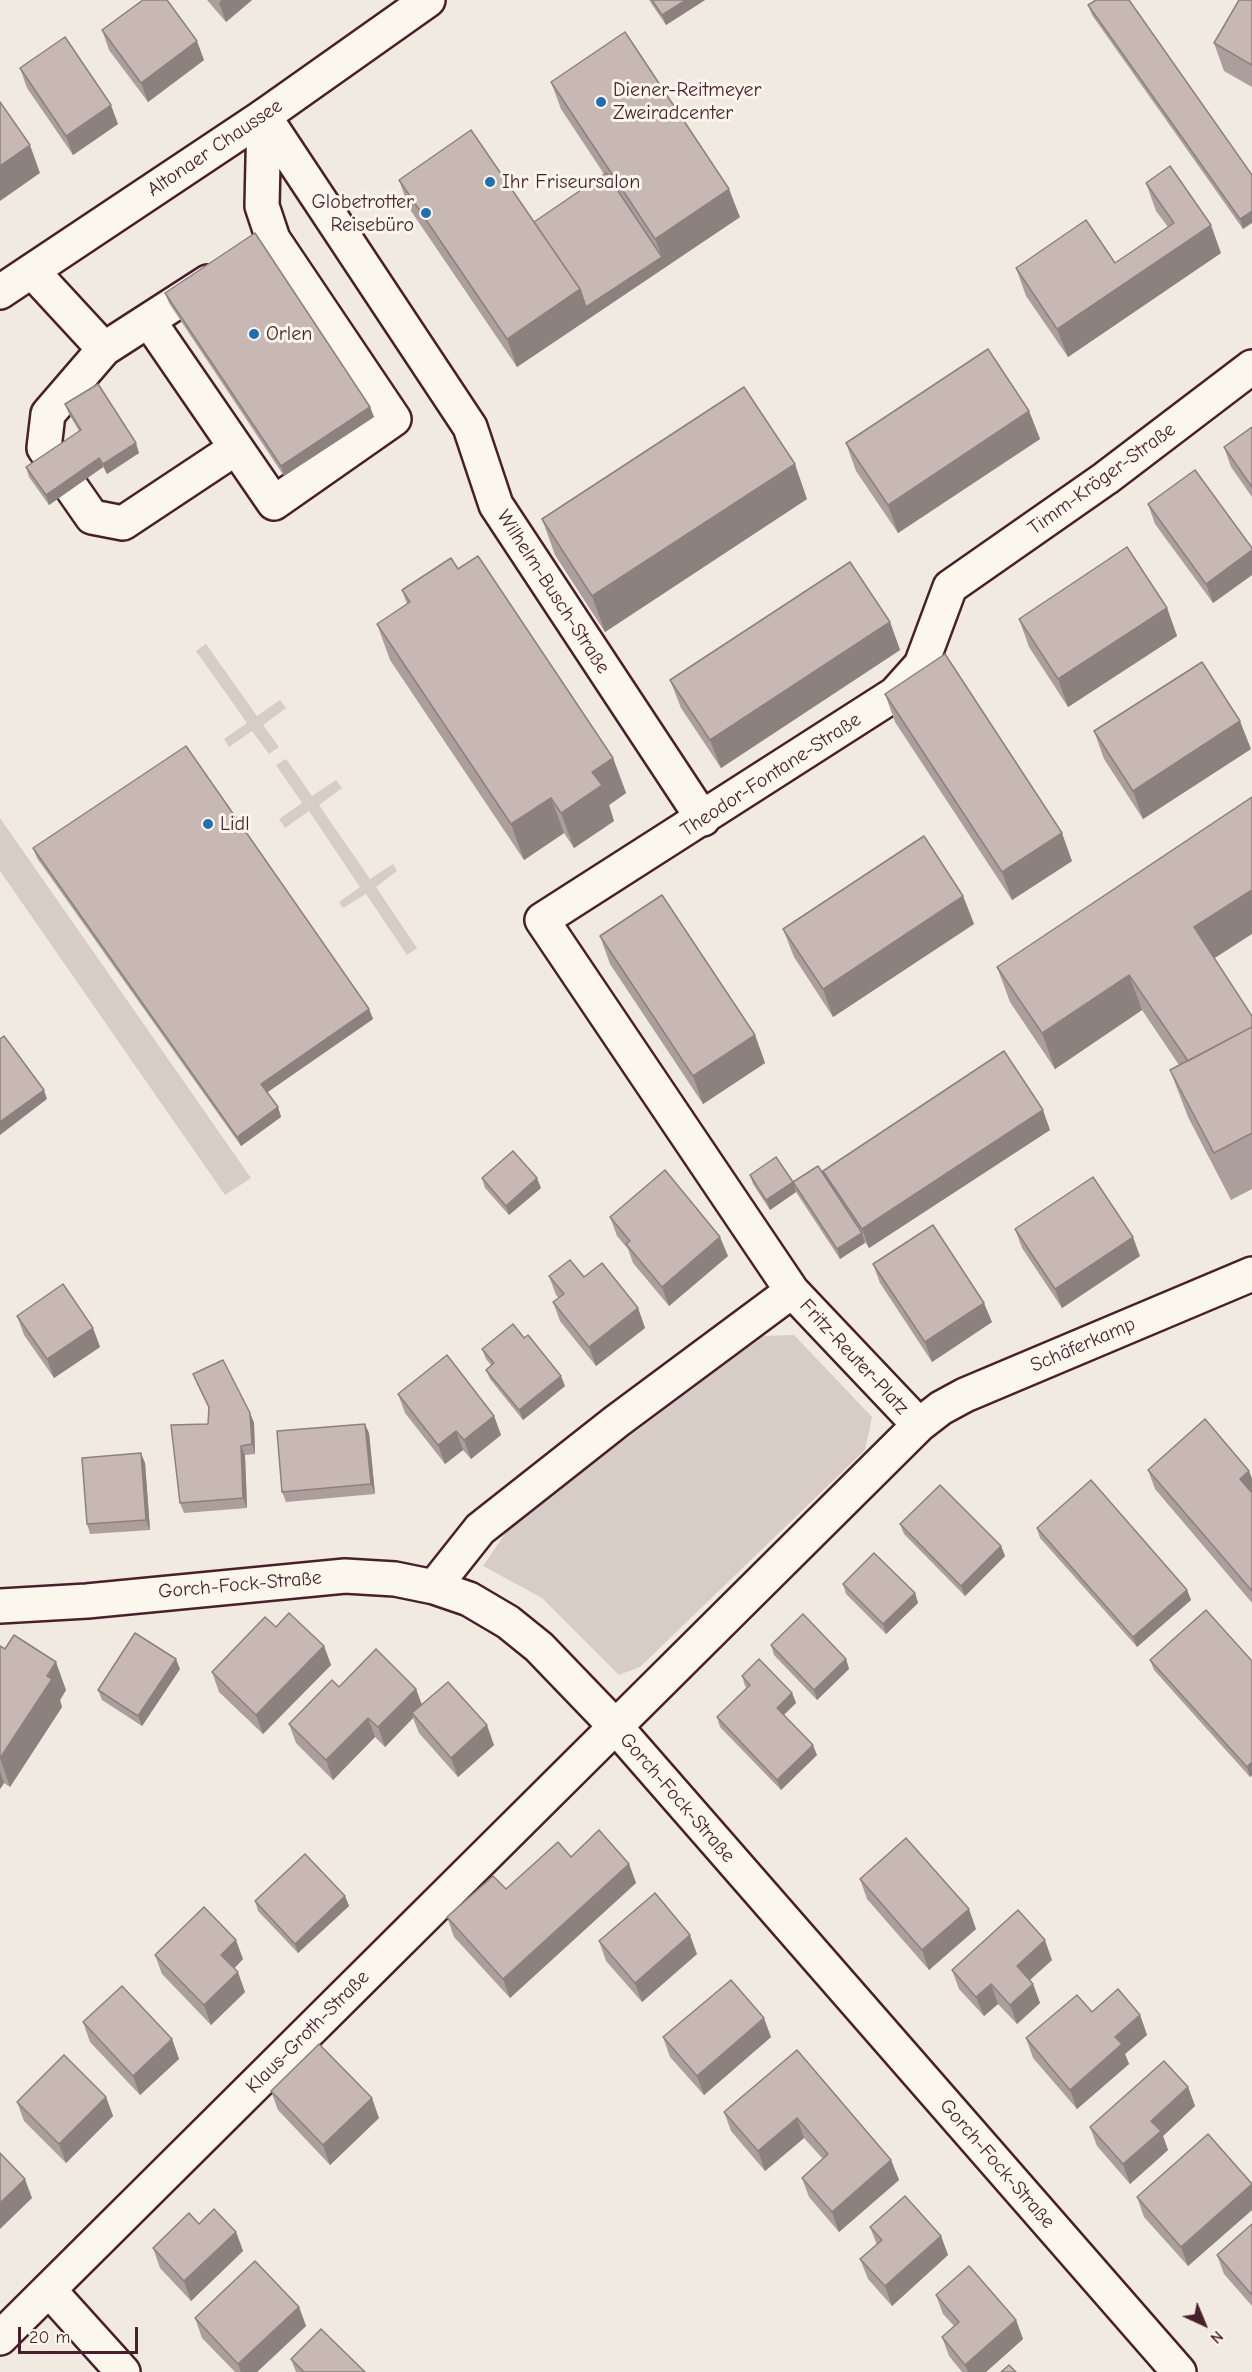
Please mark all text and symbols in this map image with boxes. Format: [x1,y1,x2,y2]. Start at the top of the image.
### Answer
place label: Diener-Reitmeyer Zweiradcenter [613,78,762,125]
street label: Altonaer Chaussee [143,94,287,202]
marker: Diener-Reitmeyer Zweiradcenter [594,95,608,109]
place label: Ihr Friseursalon [502,170,640,194]
marker: Ihr Friseursalon [483,175,497,189]
place label: Globetrotter Reisebüro [311,190,414,237]
marker: Globetrotter Reisebüro [419,206,433,220]
place label: Orlen [266,322,312,346]
marker: Orlen [247,327,261,341]
street label: Timm-Kröger-Straße [1024,418,1180,540]
street label: Wilhelm-Busch-Straße [491,506,615,678]
street label: Theodor-Fontane-Straße [676,708,866,842]
place label: Lidl [220,812,250,836]
marker: Lidl [201,817,215,831]
street label: Fritz-Reuter-Platz [794,1294,914,1420]
street label: Schäferkamp [1027,1312,1139,1378]
street label: Gorch-Fock-Straße [157,1566,323,1604]
street label: Gorch-Fock-Straße [614,1728,740,1868]
street label: Klaus-Groth-Straße [241,1965,375,2099]
street label: Gorch-Fock-Straße [934,2094,1060,2234]
north arrow [1174,2294,1234,2354]
scale bar [21,2315,141,2353]
text: 20 m [29,2327,70,2348]
text: N [1206,2327,1227,2347]

